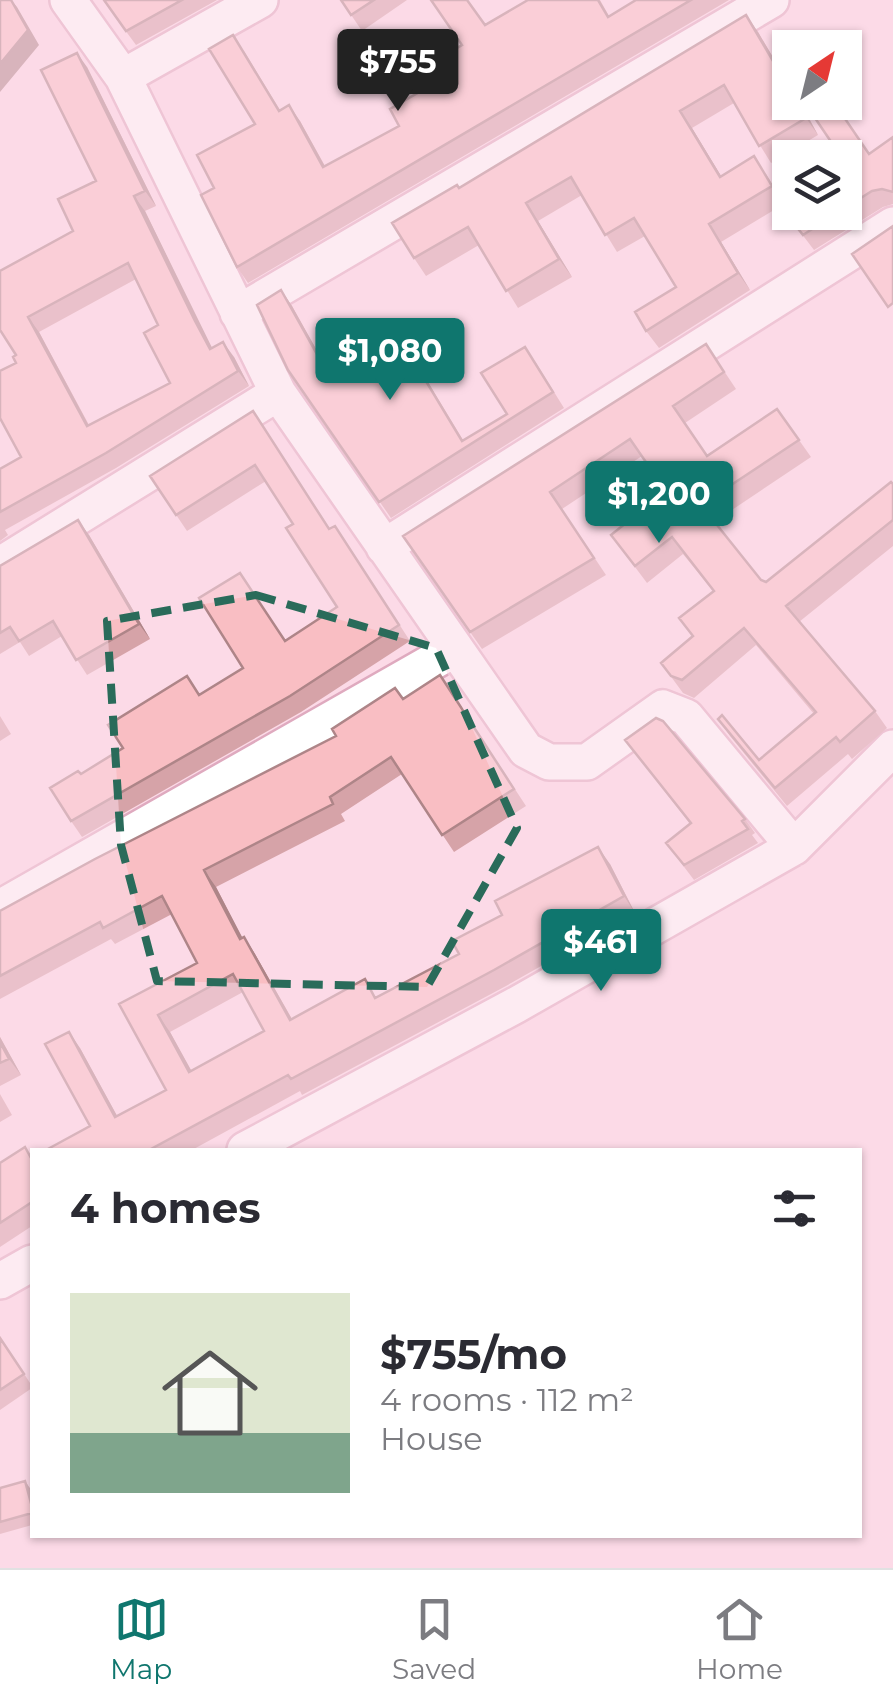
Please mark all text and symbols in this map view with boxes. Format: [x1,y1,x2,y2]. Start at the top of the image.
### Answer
pin: $755 [339,29,457,114]
north arrow [772,30,862,120]
map controls [772,30,862,230]
text: $755 [359,42,437,81]
button: layers [772,140,862,230]
pin: $1,080 [309,318,471,403]
text: $1,080 [337,331,443,370]
pin: $1,200 [578,461,740,546]
text: $1,200 [607,474,711,513]
pin: $461 [542,909,660,994]
text: $461 [563,922,639,961]
icon: filters [767,1181,822,1236]
text: 4 homes [70,1182,261,1234]
text: $755/mo [380,1328,567,1380]
icon: home [150,1333,270,1453]
text: 4 rooms · 112 m² [380,1380,634,1419]
text: House [380,1419,483,1458]
tab: Map [110,1592,172,1686]
tab: Saved [392,1592,476,1686]
tab: Home [696,1592,783,1686]

